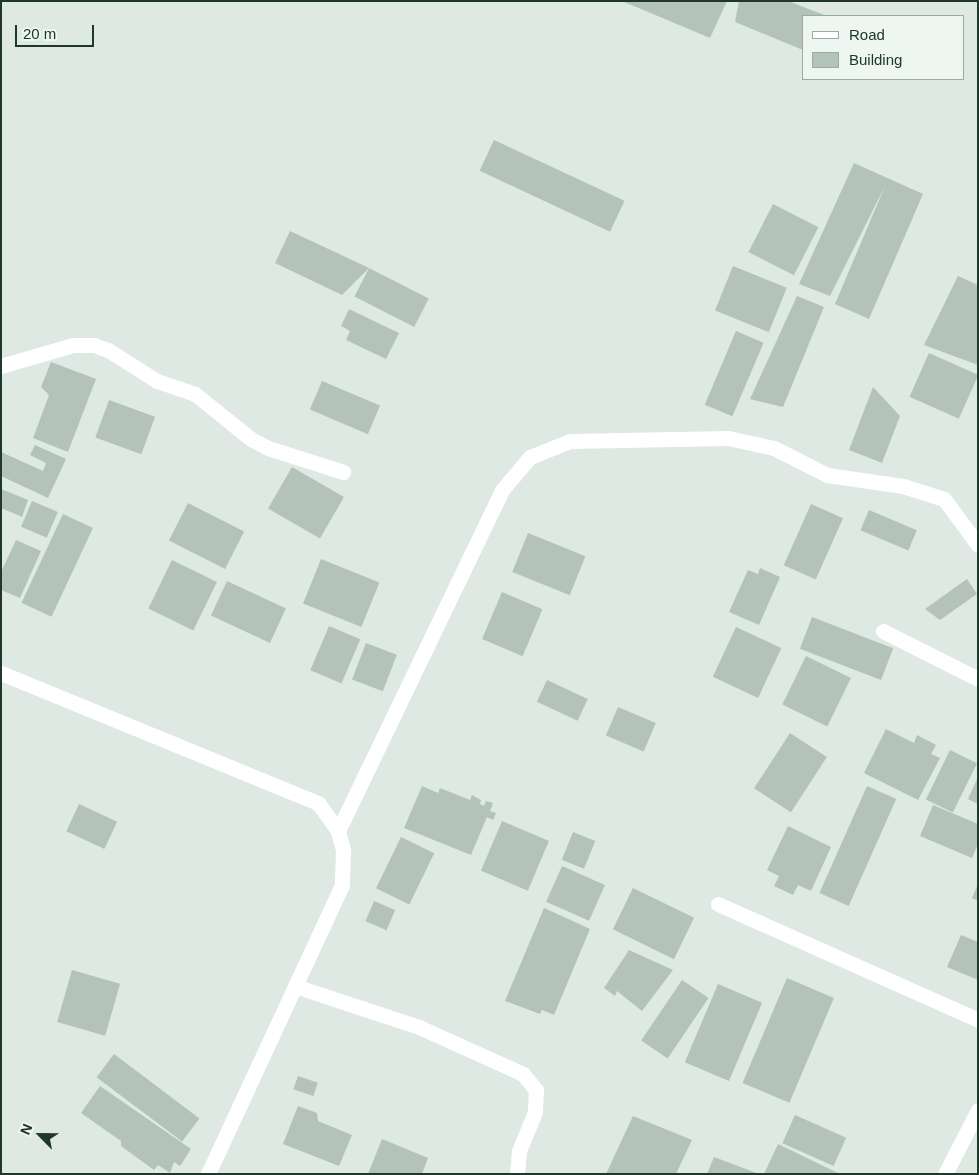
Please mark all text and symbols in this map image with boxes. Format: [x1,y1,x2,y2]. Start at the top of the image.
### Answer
scale bar [18,15,96,47]
legend [802,15,964,80]
text: 20 m [23,25,56,42]
text: Road [849,26,885,43]
text: Building [849,51,902,68]
north arrow [15,1110,65,1160]
text: N [17,1121,36,1137]

